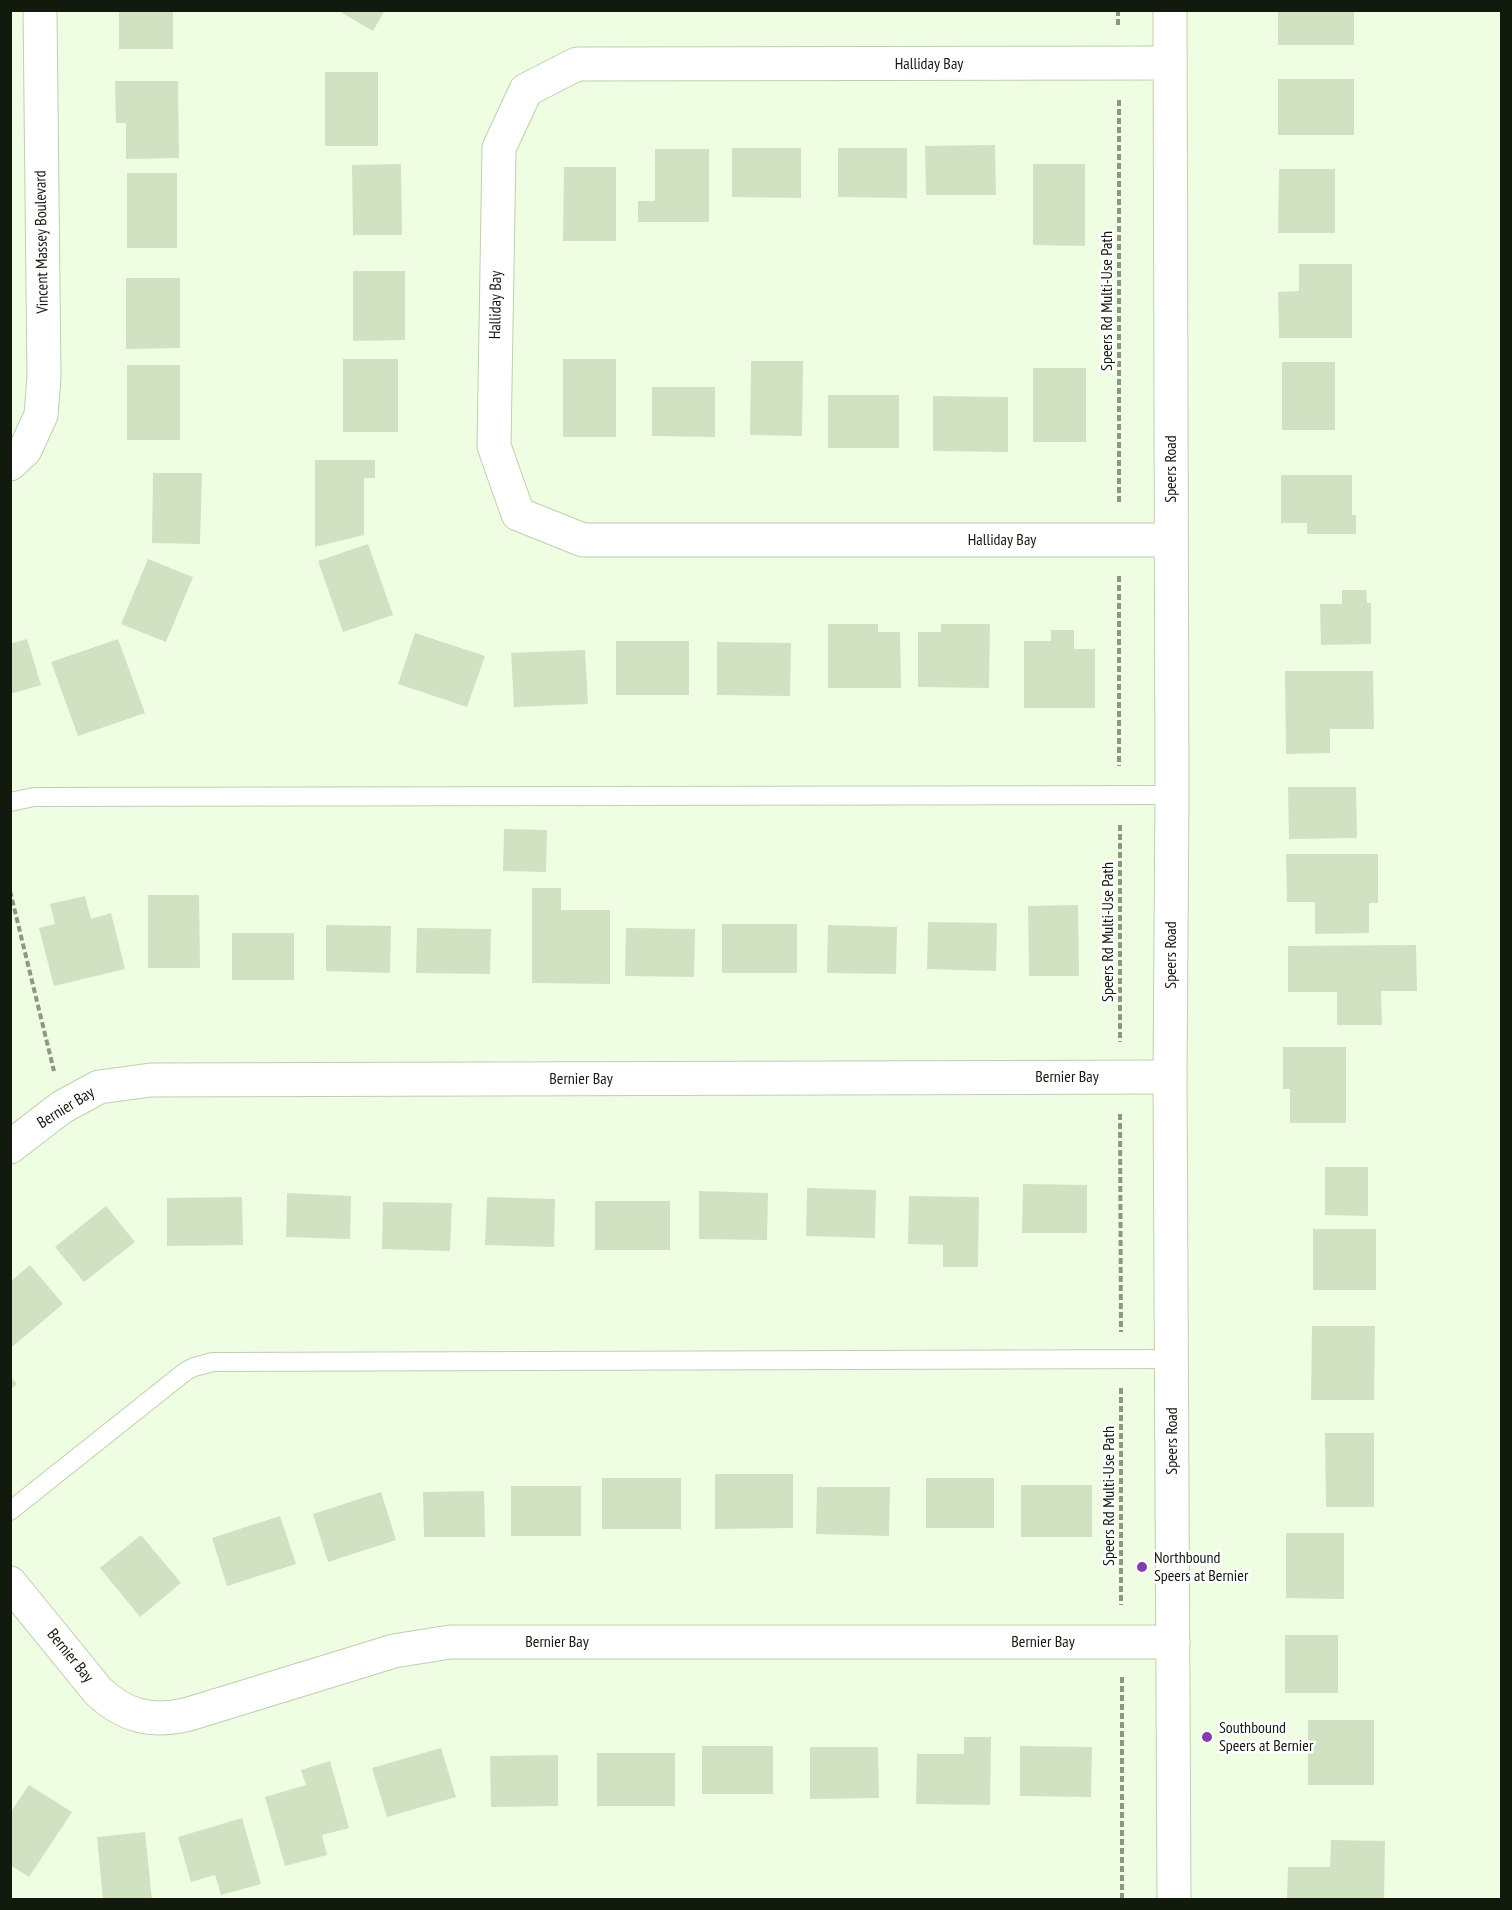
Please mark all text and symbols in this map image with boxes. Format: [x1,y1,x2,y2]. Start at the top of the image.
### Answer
street label: Halliday Bay [895,54,963,74]
street label: Vincent Massey Boulevard [31,170,53,314]
street label: Speers Rd Multi-Use Path [1097,231,1117,371]
street label: Halliday Bay [486,271,506,339]
street label: Speers Road [1161,435,1181,503]
street label: Halliday Bay [968,530,1036,550]
street label: Speers Rd Multi-Use Path [1098,862,1118,1002]
street label: Speers Road [1161,921,1181,989]
street label: Bernier Bay [1035,1067,1099,1087]
street label: Bernier Bay [549,1069,613,1089]
street label: Bernier Bay [34,1083,98,1133]
street label: Speers Road [1162,1407,1182,1475]
street label: Speers Rd Multi-Use Path [1099,1426,1119,1566]
place label: Northbound Speers at Bernier [1154,1548,1248,1586]
marker: Northbound Speers at Bernier [1135,1560,1149,1574]
street label: Bernier Bay [43,1625,97,1687]
street label: Bernier Bay [525,1632,589,1652]
street label: Bernier Bay [1011,1632,1075,1652]
place label: Southbound Speers at Bernier [1219,1718,1313,1756]
marker: Southbound Speers at Bernier [1200,1730,1214,1744]

